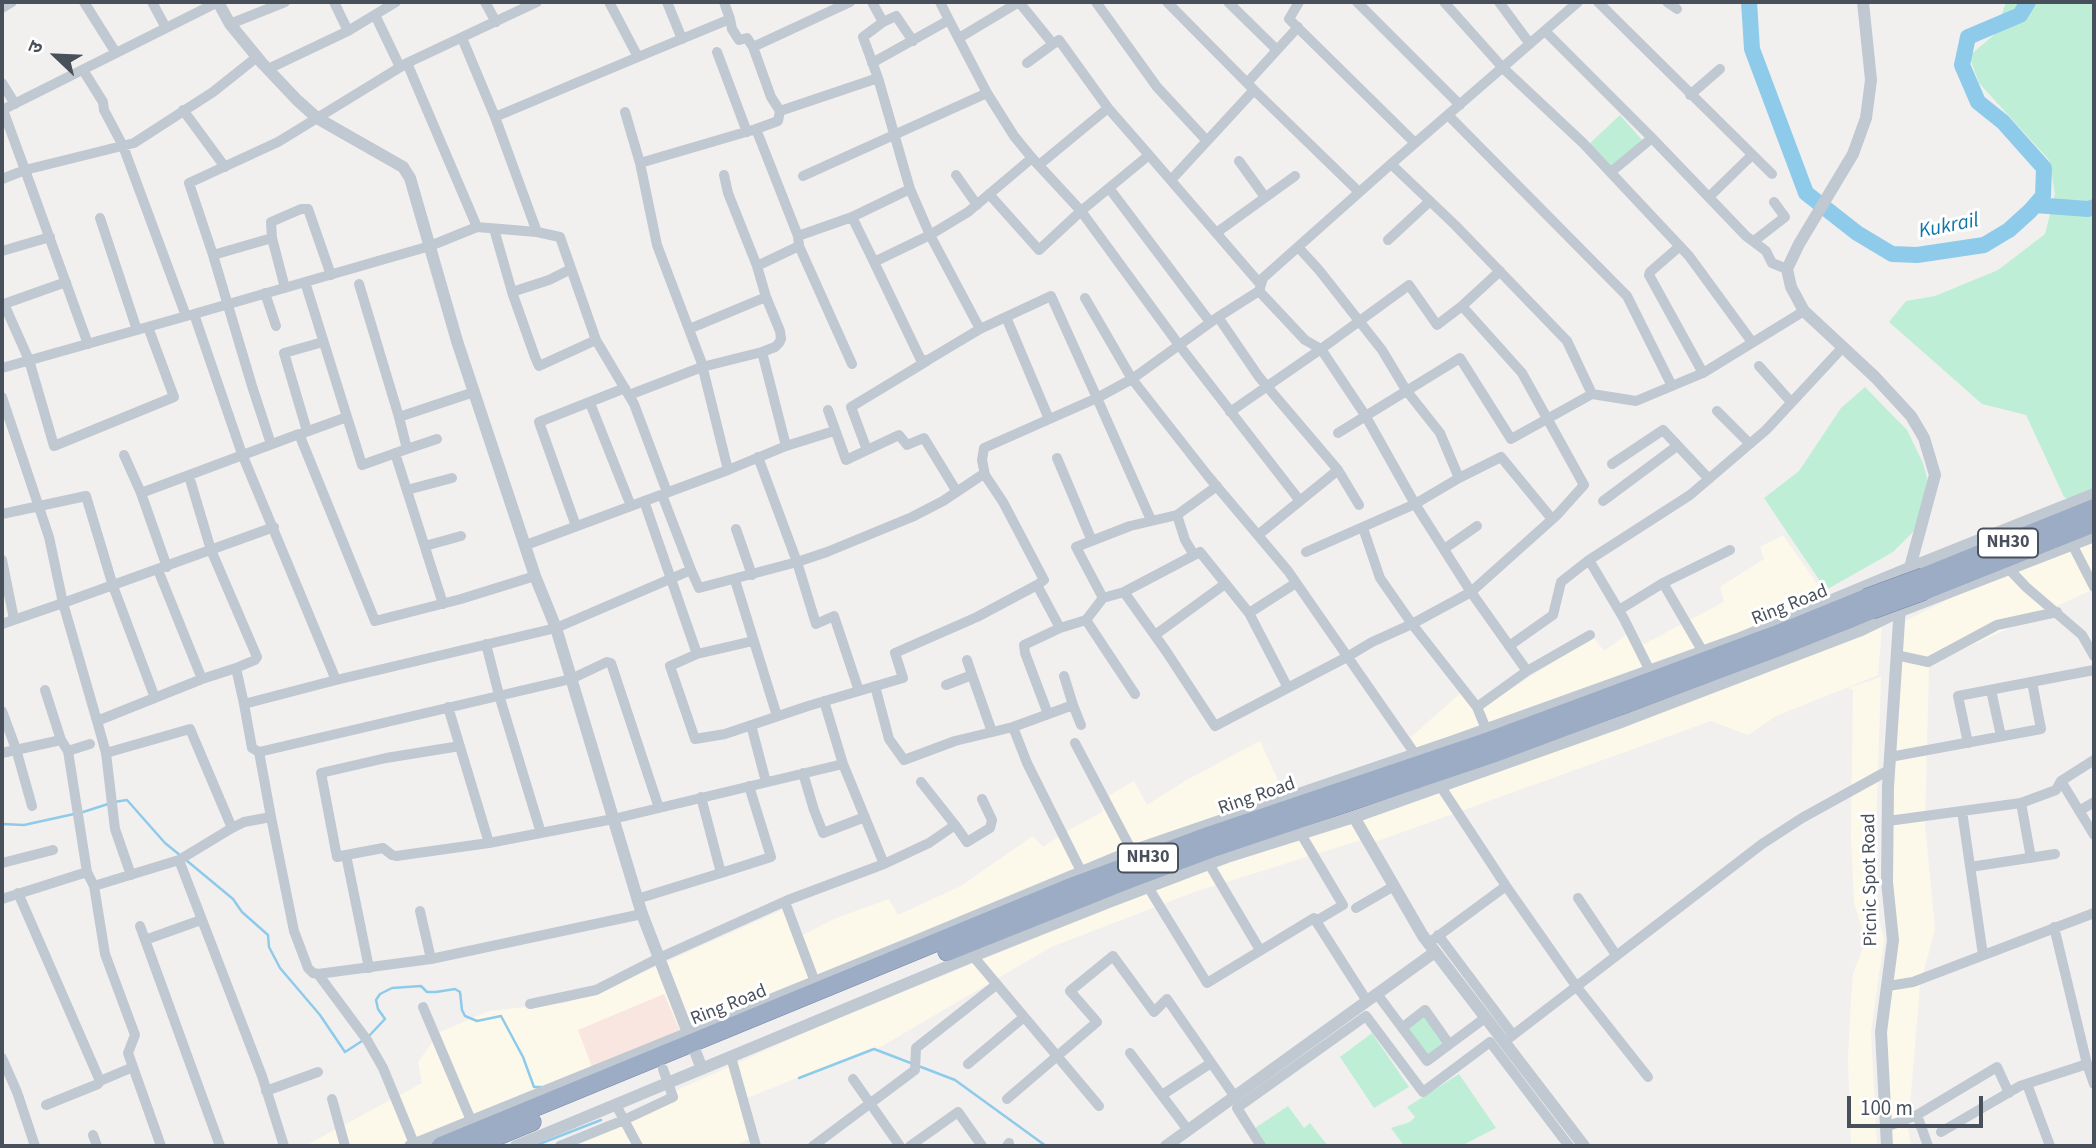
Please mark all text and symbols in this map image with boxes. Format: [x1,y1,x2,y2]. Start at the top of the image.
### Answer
north arrow [21,21,91,91]
text: उ [22,37,51,58]
water label: Kukrail [1917,209,1981,245]
road number: NH30 [1978,528,2038,558]
street label: Ring Road [1749,580,1831,632]
street label: Ring Road [1215,773,1299,821]
street label: Picnic Spot Road [1858,813,1884,947]
road number: NH30 [1118,844,1178,872]
street label: Ring Road [688,980,770,1032]
scale bar [1851,1082,1988,1126]
text: 100 m [1860,1093,1913,1123]

